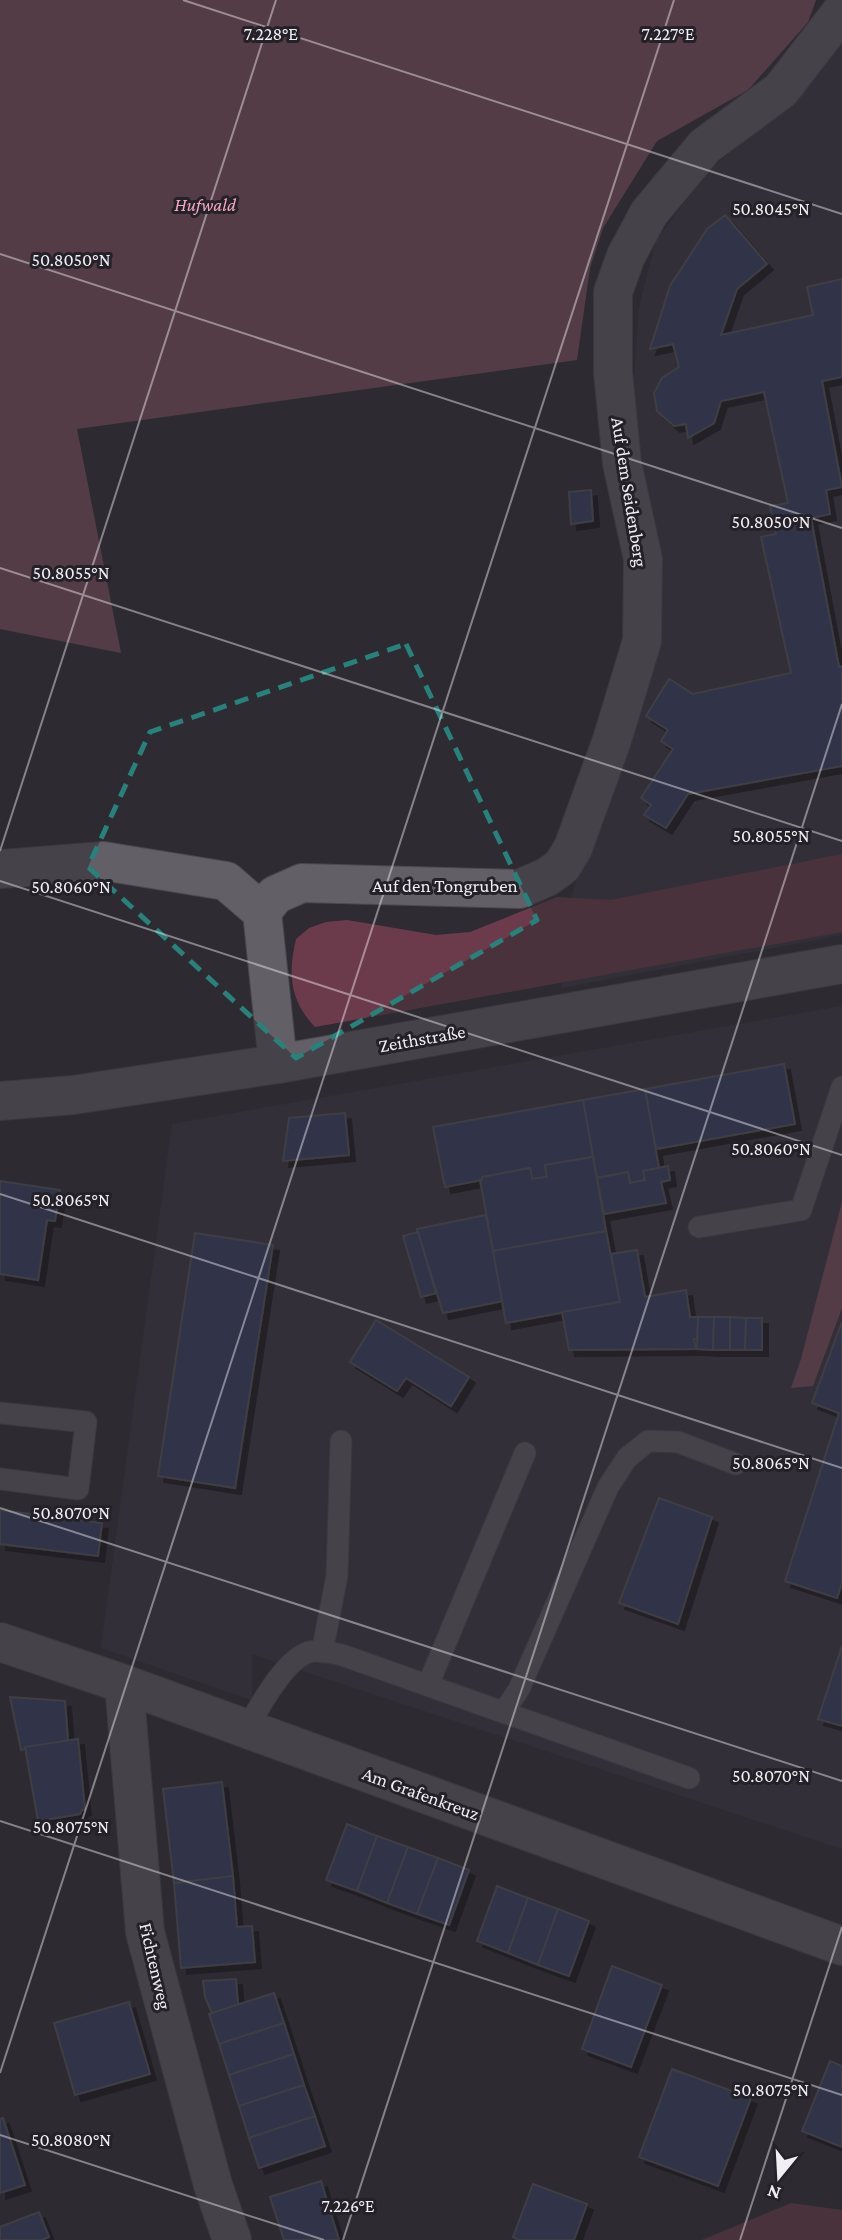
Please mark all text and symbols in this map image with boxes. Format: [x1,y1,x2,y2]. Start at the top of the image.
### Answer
text: 7.228°E [244,24,298,44]
text: 7.227°E [642,24,695,44]
park label: Hufwald [174,194,237,215]
text: 50.8045°N [732,199,810,219]
text: 50.8050°N [32,250,111,270]
street label: Auf dem Seidenberg [607,416,652,569]
text: 50.8050°N [732,512,811,532]
text: 50.8055°N [33,563,110,583]
text: 50.8055°N [733,826,810,846]
street label: Auf den Tongruben [372,875,518,896]
text: 50.8060°N [31,877,111,897]
street label: Zeithstraße [377,1021,467,1056]
text: 50.8060°N [731,1139,811,1159]
text: 50.8065°N [32,1190,110,1210]
text: 50.8065°N [732,1453,810,1473]
text: 50.8070°N [32,1503,110,1523]
street label: Am Grafenkreuz [360,1763,482,1824]
text: 50.8070°N [732,1766,810,1786]
text: 50.8075°N [33,1817,109,1837]
street label: Fichtenweg [135,1921,176,2011]
text: 50.8075°N [733,2080,809,2100]
text: 50.8080°N [31,2130,111,2150]
north arrow [744,2142,814,2212]
text: N [764,2181,783,2205]
text: 7.226°E [321,2196,375,2216]

